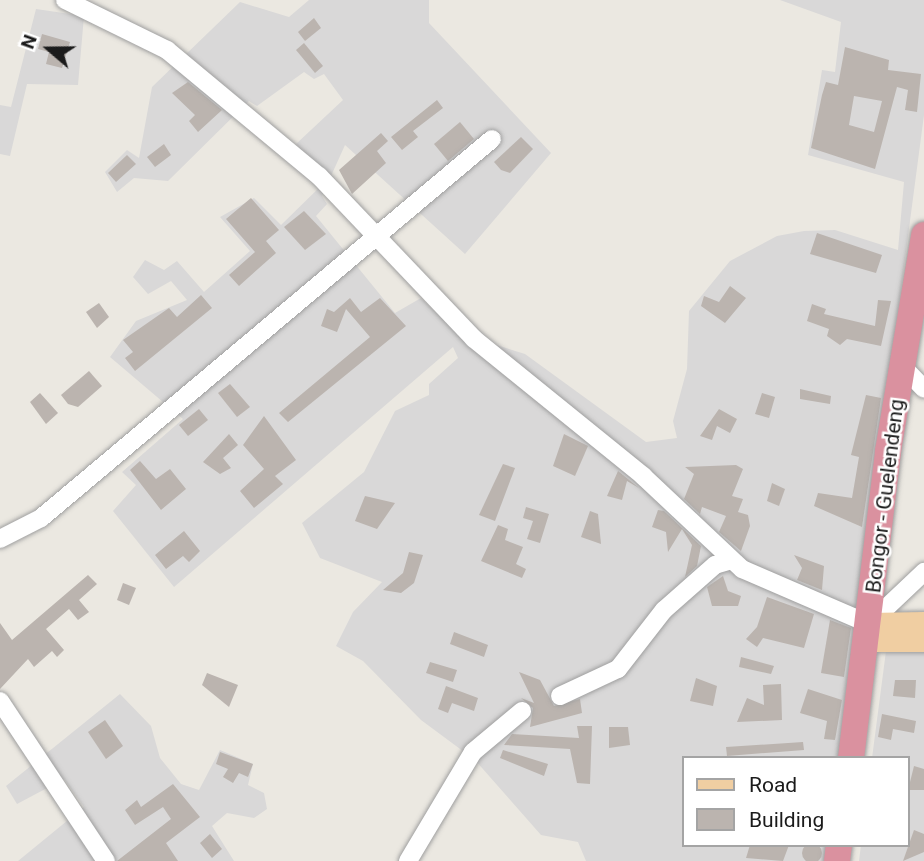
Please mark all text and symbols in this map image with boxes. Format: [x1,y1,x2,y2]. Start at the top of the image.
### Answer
north arrow [14,14,84,84]
text: N [16,31,42,52]
street label: Bongor - Guelendeng [861,398,909,594]
legend [682,756,910,847]
text: Road [749,773,797,797]
text: Building [749,808,824,832]

